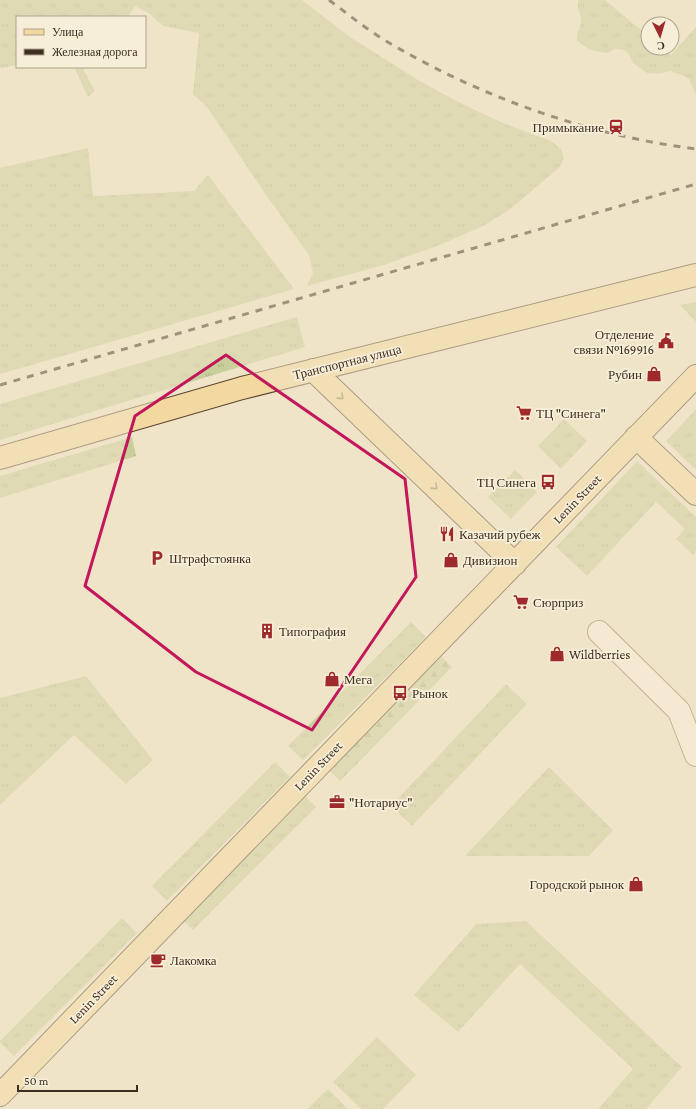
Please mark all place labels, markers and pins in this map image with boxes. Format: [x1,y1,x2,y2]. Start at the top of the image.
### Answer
station icon: Примыкание [607,118,625,136]
place label: Примыкание [533,120,604,135]
place label: Отделение связи №169916 [573,327,654,357]
public building icon: Отделение связи №169916 [657,332,675,350]
shop icon: Рубин [645,365,663,383]
place label: Рубин [608,367,642,382]
supermarket icon: ТЦ "Синега" [515,404,533,422]
place label: ТЦ "Синега" [536,406,606,421]
bus stop icon: ТЦ Синега [539,473,557,491]
place label: ТЦ Синега [477,475,536,490]
restaurant icon: Казачий рубеж [438,525,456,543]
place label: Казачий рубеж [459,527,541,542]
parking icon: Штрафстоянка [148,549,166,567]
place label: Штрафстоянка [169,551,251,566]
shop icon: Дивизион [442,551,460,569]
place label: Дивизион [463,553,518,568]
supermarket icon: Сюрприз [512,593,530,611]
place label: Сюрприз [533,595,583,610]
building icon: Типография [258,622,276,640]
place label: Типография [279,624,346,639]
shop icon: Wildberries [548,645,566,663]
place label: Wildberries [569,647,630,662]
shop icon: Мега [323,670,341,688]
place label: Мега [344,672,372,687]
bus stop icon: Рынок [391,684,409,702]
place label: Рынок [412,686,448,701]
office icon: "Нотариус" [328,793,346,811]
place label: "Нотариус" [349,795,413,810]
shop icon: Городской рынок [627,875,645,893]
place label: Городской рынок [530,877,625,892]
cafe icon: Лакомка [149,951,167,969]
place label: Лакомка [170,953,217,968]

